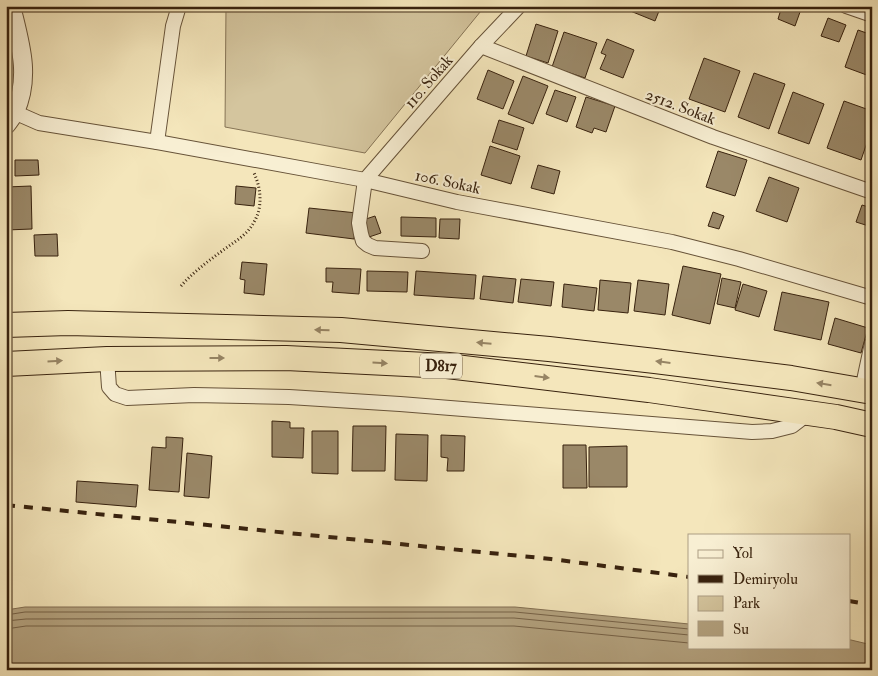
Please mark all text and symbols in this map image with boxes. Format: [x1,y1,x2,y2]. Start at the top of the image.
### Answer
street label: 110. Sokak [400,51,458,112]
street label: 2512. Sokak [643,84,719,130]
street label: 106. Sokak [413,165,483,199]
one-way arrow [314,325,330,333]
one-way arrow [476,339,492,347]
one-way arrow [210,354,226,362]
road number: D817 [420,354,462,378]
one-way arrow [47,357,63,365]
one-way arrow [654,357,670,365]
one-way arrow [372,359,388,367]
one-way arrow [534,373,550,381]
one-way arrow [815,379,831,387]
legend [688,534,850,648]
text: Yol [733,544,753,563]
text: Demiryolu [733,570,798,589]
text: Park [733,594,760,613]
text: Su [733,620,749,639]

